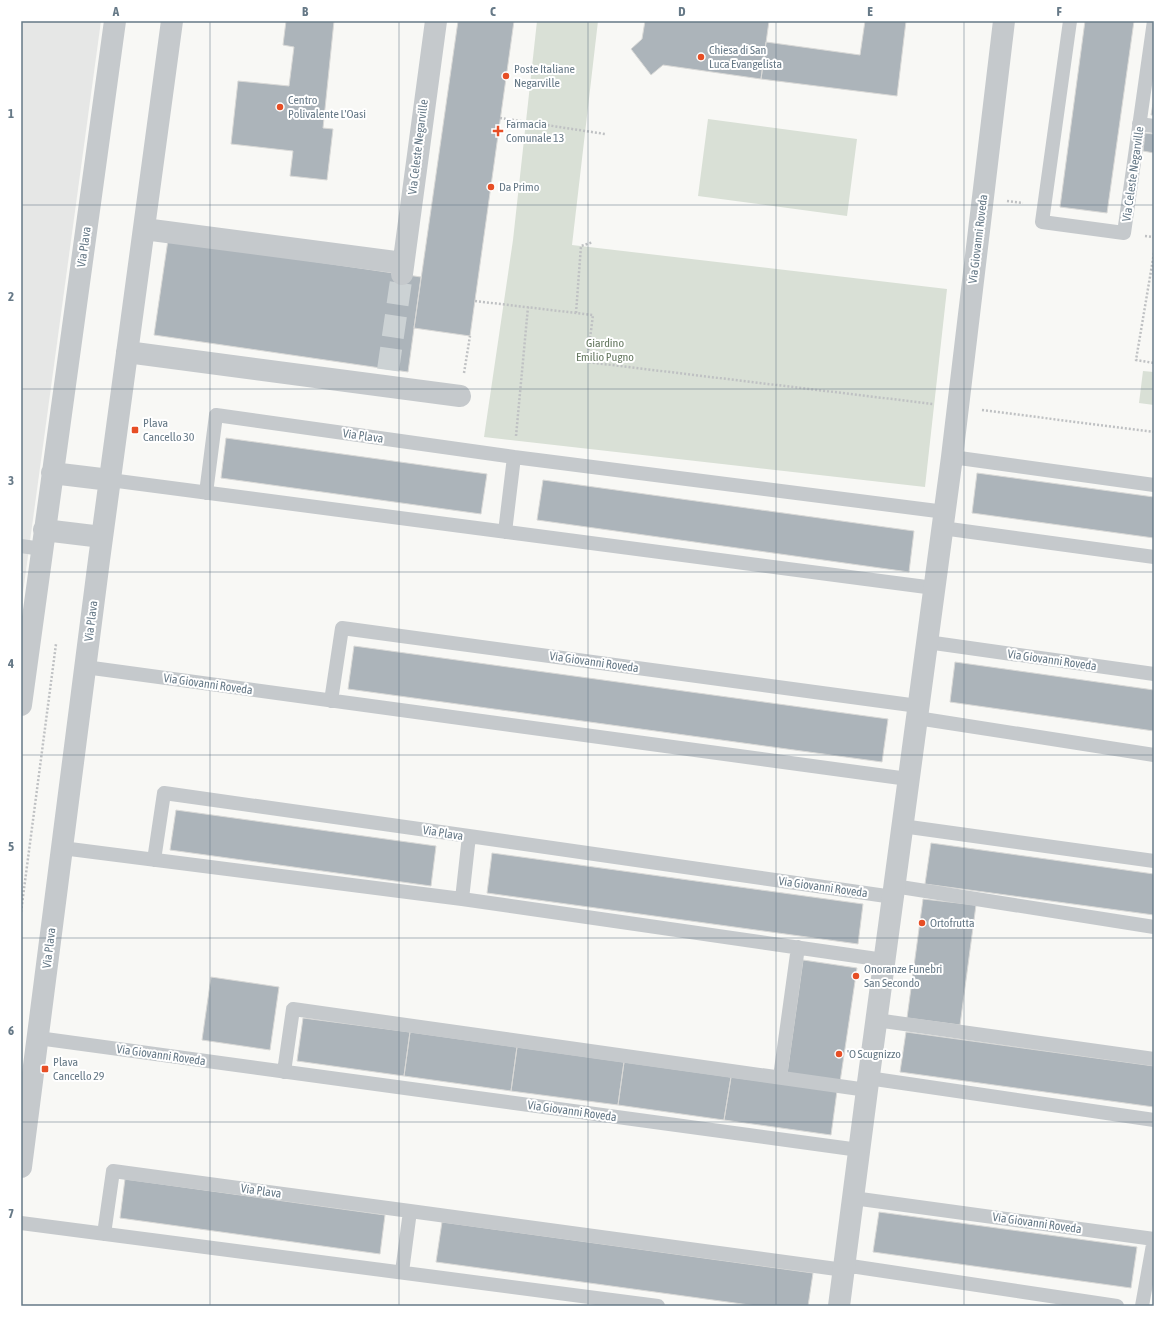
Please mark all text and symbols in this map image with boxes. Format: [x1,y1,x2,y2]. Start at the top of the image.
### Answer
text: A [112,4,120,19]
text: B [302,4,309,19]
text: C [490,4,496,19]
text: D [678,4,686,19]
text: E [867,4,873,19]
text: F [1056,4,1062,19]
place label: Chiesa di San Luca Evangelista [709,43,782,71]
marker: Chiesa di San Luca Evangelista [696,52,706,62]
place label: Poste Italiane Negarville [514,62,575,90]
marker: Poste Italiane Negarville [501,71,511,81]
place label: Centro Polivalente L'Oasi [288,93,366,121]
street label: Via Celeste Negarville [405,99,431,195]
marker: Centro Polivalente L'Oasi [275,102,285,112]
text: 1 [8,106,14,121]
place label: Farmacia Comunale 13 [506,117,564,145]
marker: Farmacia Comunale 13 [493,126,503,136]
street label: Via Celeste Negarville [1119,126,1147,222]
place label: Da Primo [499,180,540,194]
marker: Da Primo [486,182,496,192]
street label: Via Giovanni Roveda [966,194,990,284]
street label: Via Plava [74,226,94,268]
text: 2 [8,289,14,304]
park label: Giardino Emilio Pugno [576,336,634,364]
place label: Plava Cancello 30 [143,416,195,444]
marker: Plava Cancello 30 [130,425,140,435]
street label: Via Plava [342,426,384,446]
text: 3 [8,473,14,488]
street label: Via Plava [82,600,100,642]
street label: Via Giovanni Roveda [1006,647,1098,673]
street label: Via Giovanni Roveda [548,649,640,675]
text: 4 [7,656,14,671]
street label: Via Giovanni Roveda [162,671,254,697]
street label: Via Plava [422,823,464,843]
text: 5 [8,839,14,854]
street label: Via Giovanni Roveda [777,874,869,900]
place label: Ortofrutta [930,916,975,930]
marker: Ortofrutta [917,918,927,928]
street label: Via Plava [40,927,58,969]
place label: Onoranze Funebri San Secondo [864,962,942,990]
marker: Onoranze Funebri San Secondo [851,971,861,981]
text: 6 [8,1023,14,1038]
street label: Via Giovanni Roveda [115,1042,207,1068]
place label: 'O Scugnizzo [847,1047,901,1061]
marker: 'O Scugnizzo [834,1049,844,1059]
place label: Plava Cancello 29 [53,1055,105,1083]
marker: Plava Cancello 29 [40,1064,50,1074]
street label: Via Giovanni Roveda [526,1098,618,1124]
street label: Via Plava [240,1181,282,1201]
text: 7 [8,1206,14,1221]
street label: Via Giovanni Roveda [991,1210,1083,1236]

